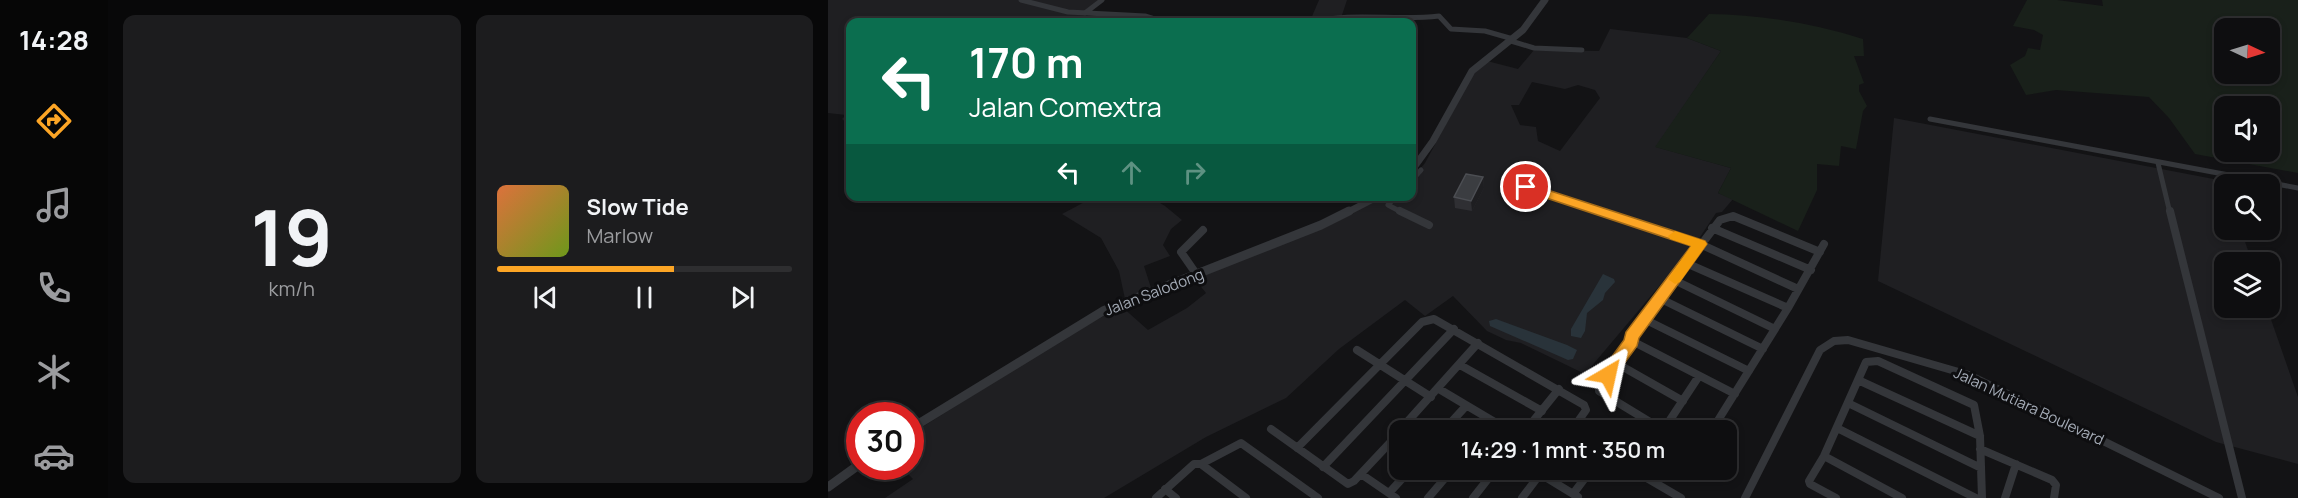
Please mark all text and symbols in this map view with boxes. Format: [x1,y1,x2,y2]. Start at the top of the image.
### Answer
north arrow [2214,18,2280,84]
map controls [2214,18,2280,318]
text: 14:28 [19,21,89,58]
text: 170 m [969,33,1084,91]
icon: left [870,42,948,120]
text: Jalan Comextra [969,88,1162,125]
button: sound [2214,96,2280,162]
icon: directions [33,100,75,142]
icon: left [1052,156,1085,189]
icon: ahead [1115,156,1148,189]
icon: right [1178,156,1211,189]
pin [1500,161,1551,212]
icon: arrive [1509,170,1542,203]
button: search [2214,174,2280,240]
text: 19 [250,183,333,289]
icon: music [33,184,75,226]
text: Slow Tide [587,192,689,222]
text: Marlow [587,222,653,249]
button: layers [2214,252,2280,318]
street label: Jalan Salodong [1101,263,1207,321]
icon: phone [33,267,75,309]
text: km/h [268,275,315,302]
icon: previous [529,281,562,314]
icon: pause [628,281,661,314]
icon: next [726,281,759,314]
position arrow [1576,343,1640,407]
icon: climate [33,351,75,393]
street label: Jalan Mutiara Boulevard [1951,362,2107,450]
speed limit sign: 30 [846,402,924,480]
icon: car [33,435,75,477]
text: 14:29 · 1 mnt · 350 m [1461,435,1665,465]

